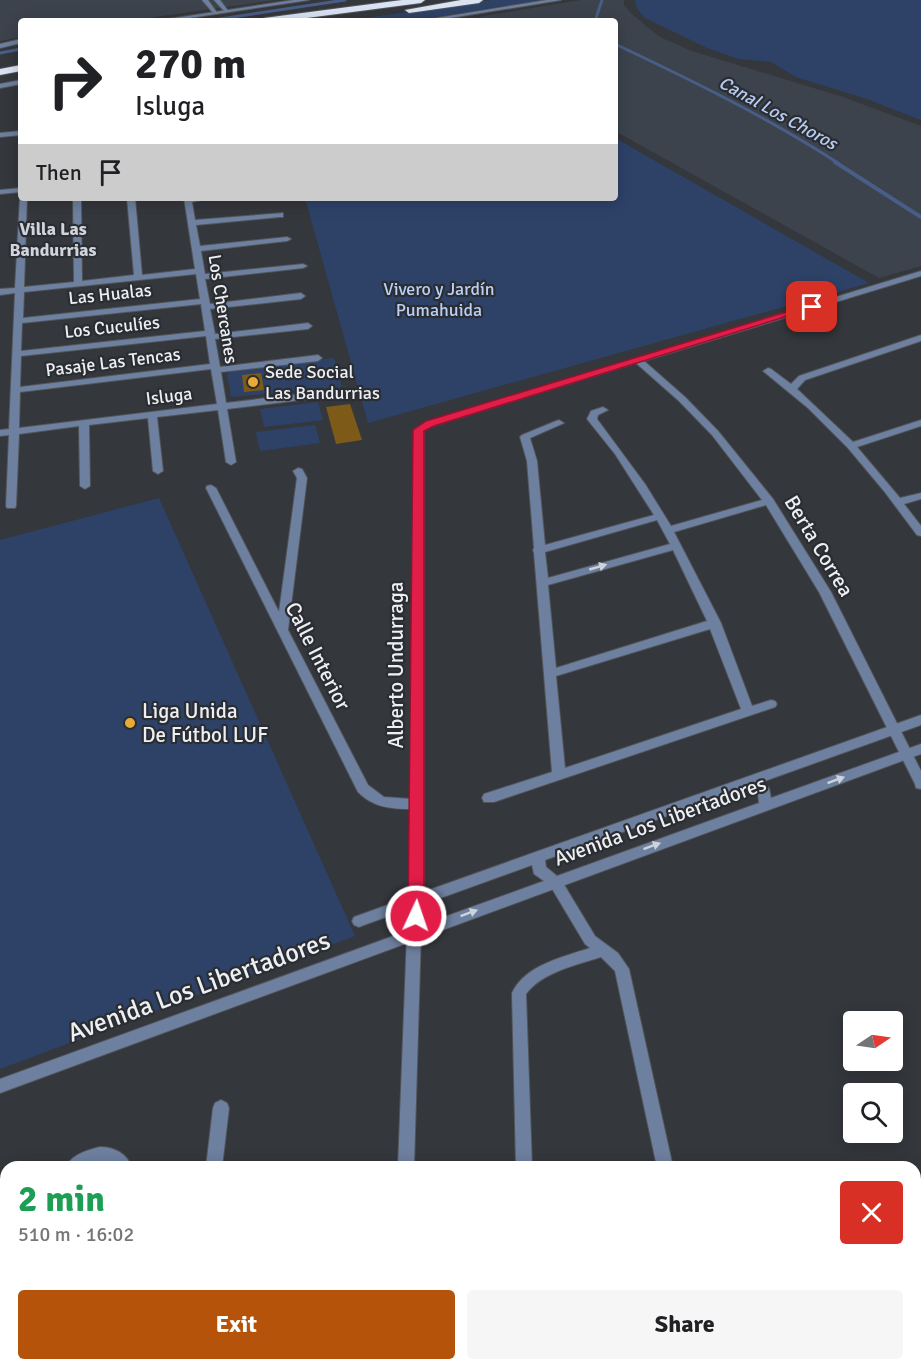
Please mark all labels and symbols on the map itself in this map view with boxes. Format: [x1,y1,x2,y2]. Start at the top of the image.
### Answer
water label: Canal Los Choros [715,71,843,156]
district label: Villa Las Bandurrias [10,218,96,261]
street label: Los Chercanes [203,253,243,365]
park label: Vivero y Jardín Pumahuida [383,278,495,321]
street label: Las Hualas [67,279,153,309]
pin [786,281,837,332]
street label: Los Cuculíes [63,311,161,343]
street label: Pasaje Las Tencas [44,343,182,381]
place label: Sede Social Las Bandurrias [265,361,380,404]
marker: Sede Social Las Bandurrias [246,375,260,389]
street label: Isluga [144,382,194,410]
street label: Berta Correa [779,491,859,601]
one-way arrow [589,562,607,571]
street label: Alberto Undurraga [383,582,409,748]
street label: Calle Interior [280,598,356,715]
place label: Liga Unida De Fútbol LUF [142,698,268,748]
marker: Liga Unida De Fútbol LUF [123,716,137,730]
street label: Avenida Los Libertadores [550,770,770,872]
one-way arrow [827,774,845,784]
one-way arrow [644,841,662,851]
position arrow [384,884,448,948]
one-way arrow [460,907,478,917]
street label: Avenida Los Libertadores [63,925,335,1049]
north arrow [843,1011,903,1071]

